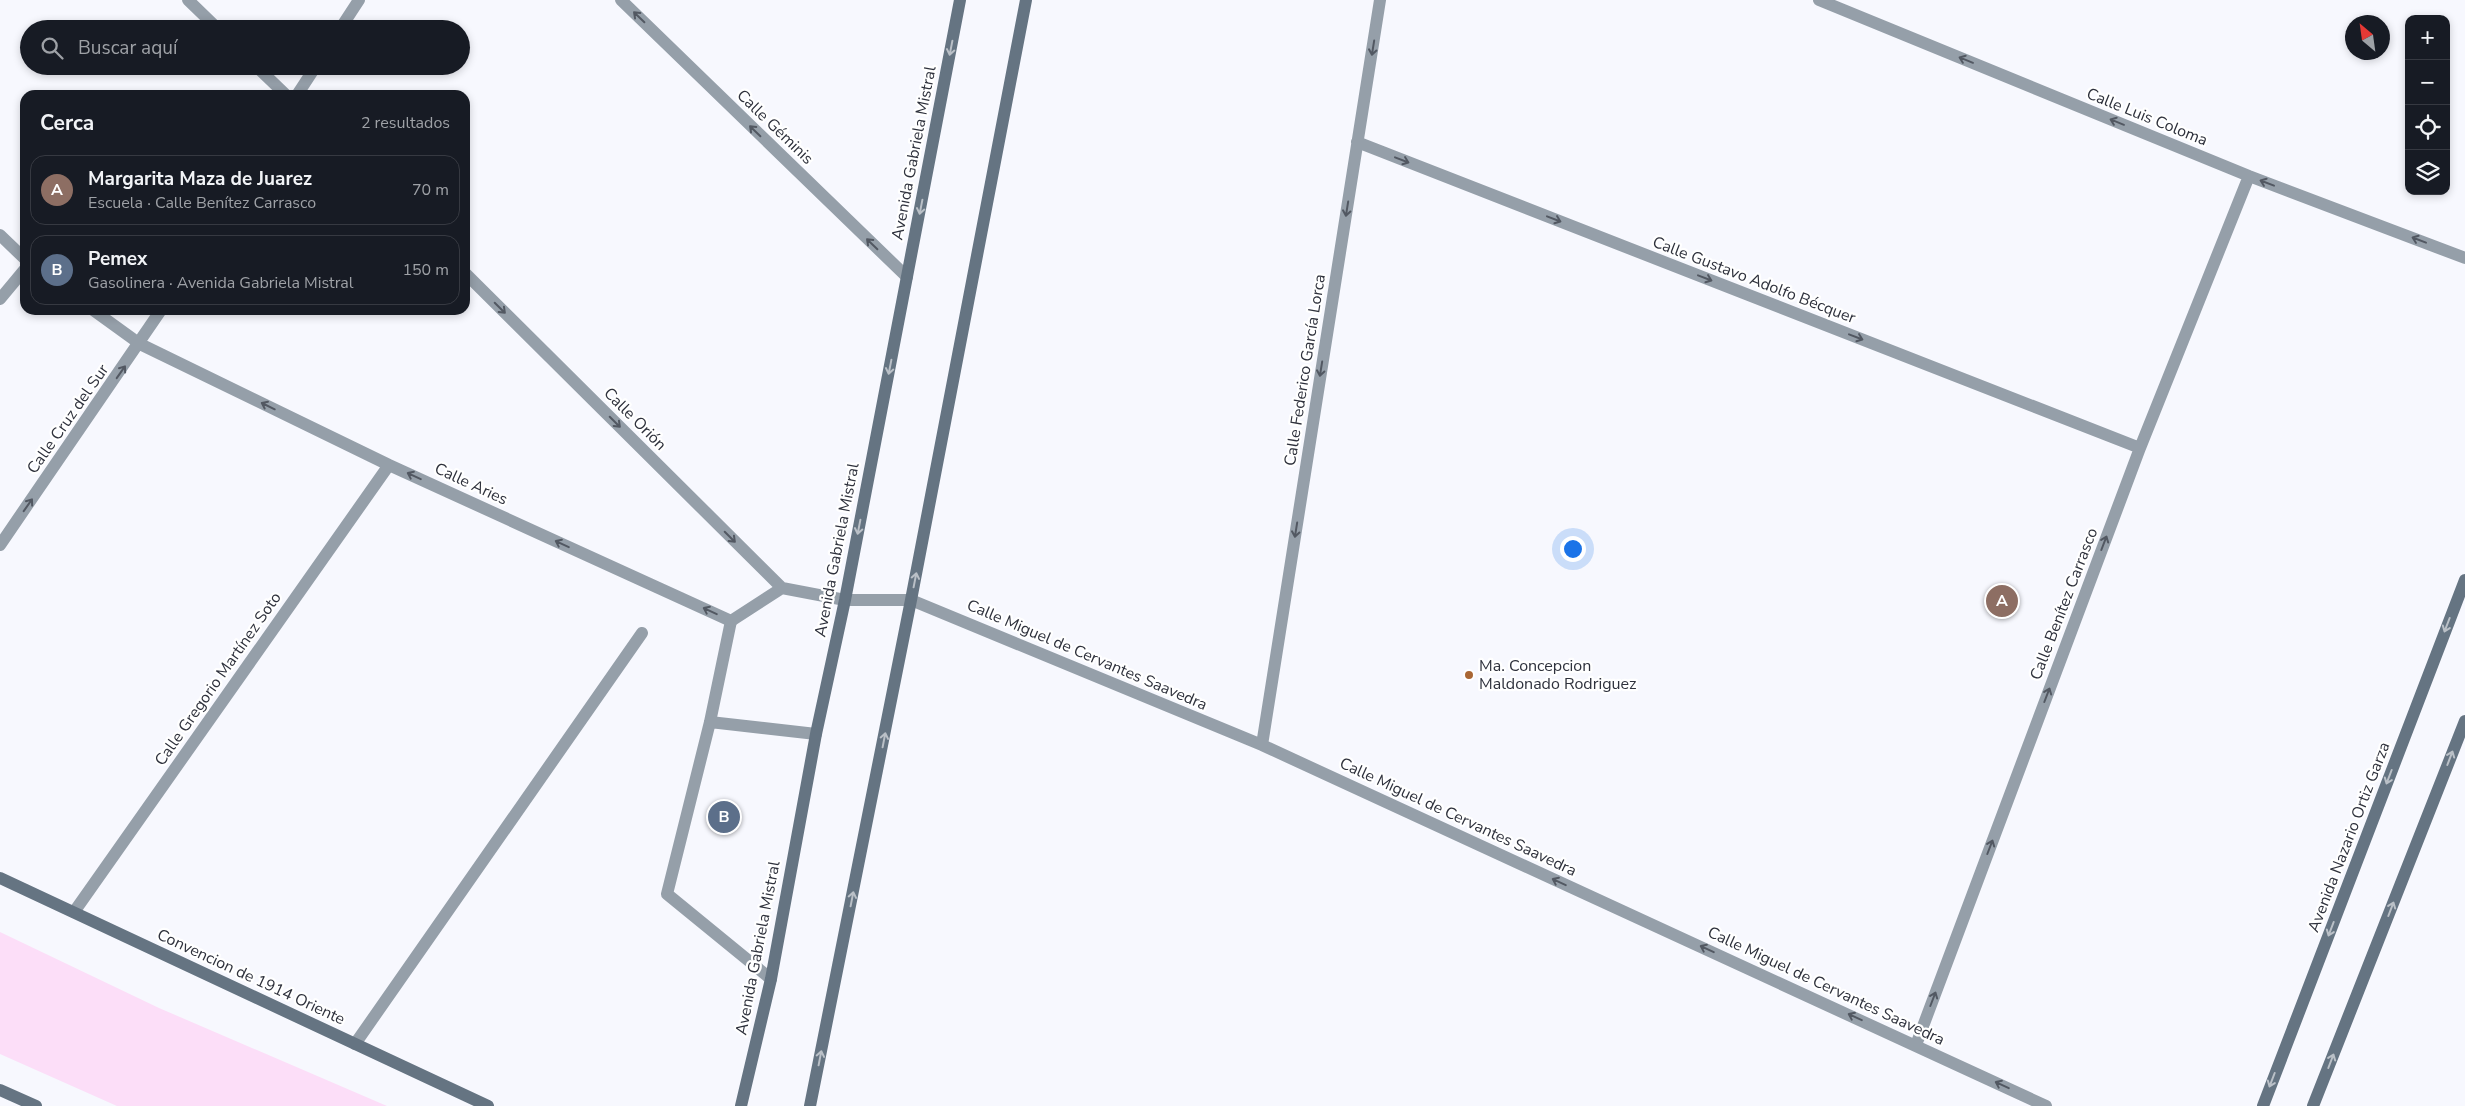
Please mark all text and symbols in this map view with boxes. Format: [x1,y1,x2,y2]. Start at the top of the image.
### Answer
one-way arrow [633,12,645,24]
north arrow [2345,15,2390,60]
map controls [2405,15,2450,195]
button: + [2405,15,2450,60]
search box [20,20,470,75]
icon: search [38,34,66,62]
text: Buscar aquí [78,35,177,61]
one-way arrow [946,39,956,55]
one-way arrow [1367,40,1377,56]
one-way arrow [1959,55,1974,64]
button: − [2405,60,2450,105]
street label: Avenida Gabriela Mistral [886,64,942,242]
street label: Calle Luis Coloma [2083,83,2211,151]
street label: Calle Géminis [732,85,818,169]
button: locate [2405,105,2450,150]
text: Cerca [40,109,94,137]
text: 2 resultados [361,112,450,134]
one-way arrow [2110,117,2125,126]
one-way arrow [750,125,762,137]
button: layers [2405,150,2450,195]
one-way arrow [1395,156,1410,165]
text: Margarita Maza de Juarez [88,166,312,192]
one-way arrow [2260,178,2276,187]
text: A [51,179,63,201]
text: 70 m [412,179,449,201]
text: Escuela · Calle Benítez Carrasco [88,192,316,214]
one-way arrow [915,199,925,215]
one-way arrow [1341,200,1351,216]
one-way arrow [1546,215,1561,224]
street label: Calle Gustavo Adolfo Bécquer [1649,231,1859,329]
one-way arrow [2412,235,2427,244]
one-way arrow [866,237,878,250]
text: Pemex [88,246,148,272]
text: B [51,259,63,281]
text: 150 m [402,259,449,281]
text: Gasolinera · Avenida Gabriela Mistral [88,272,354,294]
street label: Calle Federico García Lorca [1279,273,1331,467]
one-way arrow [1697,274,1712,283]
one-way arrow [493,301,505,313]
one-way arrow [1848,333,1864,342]
one-way arrow [884,359,894,375]
street label: Calle Cruz del Sur [22,360,114,478]
one-way arrow [1316,361,1326,377]
one-way arrow [116,365,126,379]
street label: Calle Orión [599,383,671,455]
one-way arrow [260,401,275,411]
one-way arrow [609,416,621,428]
street label: Calle Aries [431,457,511,511]
street label: Avenida Gabriela Mistral [809,461,865,639]
one-way arrow [407,471,422,481]
one-way arrow [23,499,33,513]
one-way arrow [853,518,863,534]
one-way arrow [1291,521,1301,537]
street label: Calle Benítez Carrasco [2025,525,2103,683]
one-way arrow [724,531,736,543]
your location [1560,536,1586,562]
one-way arrow [2100,536,2109,551]
one-way arrow [555,538,570,548]
one-way arrow [911,573,921,589]
pin: A [1986,582,2018,620]
street label: Calle Gregorio Martínez Soto [150,588,287,770]
street label: Calle Miguel de Cervantes Saavedra [963,594,1211,716]
one-way arrow [703,606,718,616]
one-way arrow [2442,618,2451,633]
place label: Ma. Concepcion Maldonado Rodriguez [1479,655,1636,695]
marker: Ma. Concepcion Maldonado Rodriguez [1463,669,1475,681]
one-way arrow [2043,688,2052,703]
one-way arrow [879,732,889,748]
street label: Avenida Nazario Ortiz Garza [2303,739,2395,935]
one-way arrow [2446,751,2455,766]
street label: Calle Miguel de Cervantes Saavedra [1336,752,1580,882]
one-way arrow [2384,769,2393,784]
pin: B [708,798,740,836]
one-way arrow [1986,840,1995,855]
street label: Avenida Gabriela Mistral [730,859,786,1037]
one-way arrow [1552,876,1567,886]
one-way arrow [847,891,857,907]
one-way arrow [2387,902,2396,918]
street label: Calle Miguel de Cervantes Saavedra [1704,921,1948,1051]
one-way arrow [2326,921,2335,936]
street label: Convencion de 1914 Oriente [154,924,348,1030]
one-way arrow [1700,944,1715,954]
one-way arrow [1929,992,1938,1008]
one-way arrow [1848,1012,1863,1021]
one-way arrow [815,1051,825,1067]
one-way arrow [2327,1053,2336,1069]
one-way arrow [2267,1073,2276,1088]
one-way arrow [1995,1080,2010,1090]

